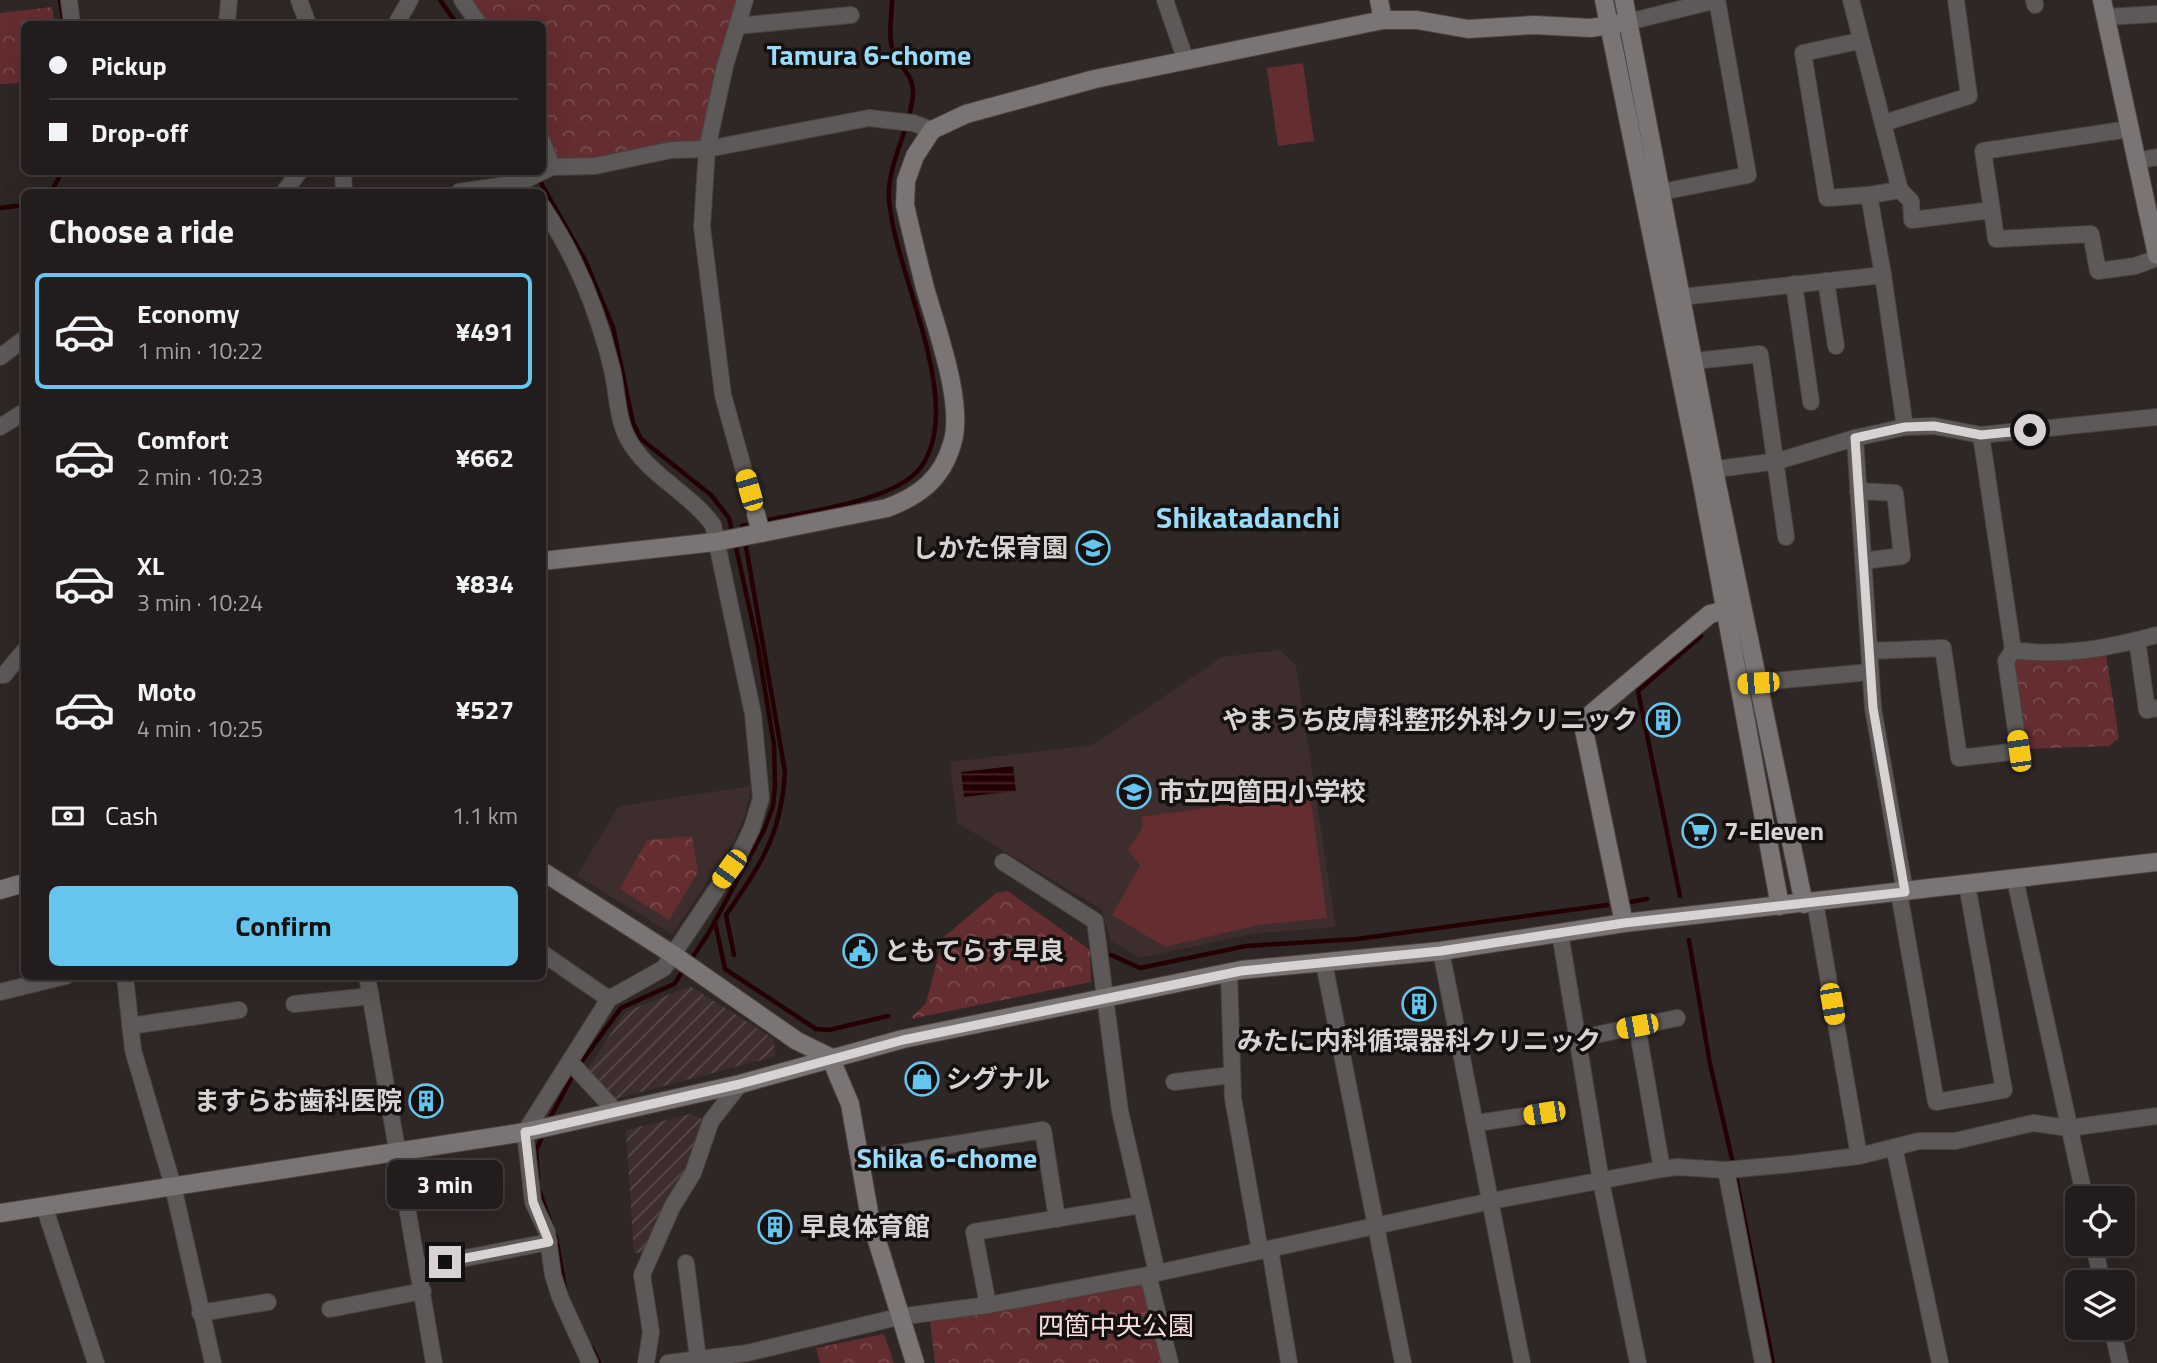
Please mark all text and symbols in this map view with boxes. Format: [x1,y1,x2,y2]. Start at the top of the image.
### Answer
district label: Tamura 6-chome [767,33,971,76]
text: Pickup [91,46,167,85]
text: Drop-off [91,113,188,152]
text: Choose a ride [49,207,234,255]
text: Economy [137,294,239,333]
icon: car [53,300,116,363]
text: ¥491 [456,312,514,351]
text: 1 min · 10:22 [137,333,263,368]
route start [2014,414,2046,446]
text: Comfort [137,420,229,459]
icon: car [53,426,116,489]
text: ¥662 [456,438,514,477]
text: 2 min · 10:23 [137,459,263,494]
car [734,467,765,513]
district label: Shikatadanchi [1156,494,1340,540]
place label: しかた保育園 [912,528,1068,567]
school or university icon: しかた保育園 [1074,529,1112,567]
text: XL [137,546,164,585]
icon: car [53,552,116,615]
text: ¥834 [456,564,514,603]
text: 3 min · 10:24 [137,585,263,620]
car [1737,671,1780,695]
text: Moto [137,672,196,711]
icon: car [53,678,116,741]
text: ¥527 [456,690,514,729]
place label: やまうち皮膚科整形外科クリニック [1222,700,1638,739]
building icon: やまうち皮膚科整形外科クリニック [1644,701,1682,739]
text: 4 min · 10:25 [137,711,263,746]
car [2006,729,2033,773]
place label: 市立四箇田小学校 [1158,772,1366,811]
school or university icon: 市立四箇田小学校 [1115,773,1153,811]
text: Cash [105,796,158,835]
icon: cash [49,797,87,835]
text: 1.1 km [452,798,518,833]
place label: 7-Eleven [1724,811,1824,850]
supermarket icon: 7-Eleven [1680,812,1718,850]
car [709,846,750,892]
button: Confirm [49,886,518,966]
place label: ともてらす早良 [884,931,1064,970]
public building icon: ともてらす早良 [841,932,879,970]
car [1819,981,1846,1027]
building icon: みたに内科循環器科クリニック [1400,985,1438,1023]
car [1615,1012,1660,1040]
place label: みたに内科循環器科クリニック [1237,1021,1601,1060]
place label: シグナル [946,1059,1050,1098]
shop icon: シグナル [903,1060,941,1098]
place label: ますらお歯科医院 [194,1081,402,1120]
building icon: ますらお歯科医院 [407,1082,445,1120]
car [1522,1099,1567,1127]
district label: Shika 6-chome [857,1136,1037,1179]
callout: 3 min [387,1160,503,1210]
text: 3 min [417,1167,473,1202]
map controls [2065,1186,2135,1340]
button: locate [2065,1186,2135,1256]
place label: 早良体育館 [800,1207,930,1246]
building icon: 早良体育館 [756,1208,794,1246]
route end [429,1246,461,1278]
button: layers [2065,1270,2135,1340]
park label: 四箇中央公園 [1038,1306,1194,1345]

